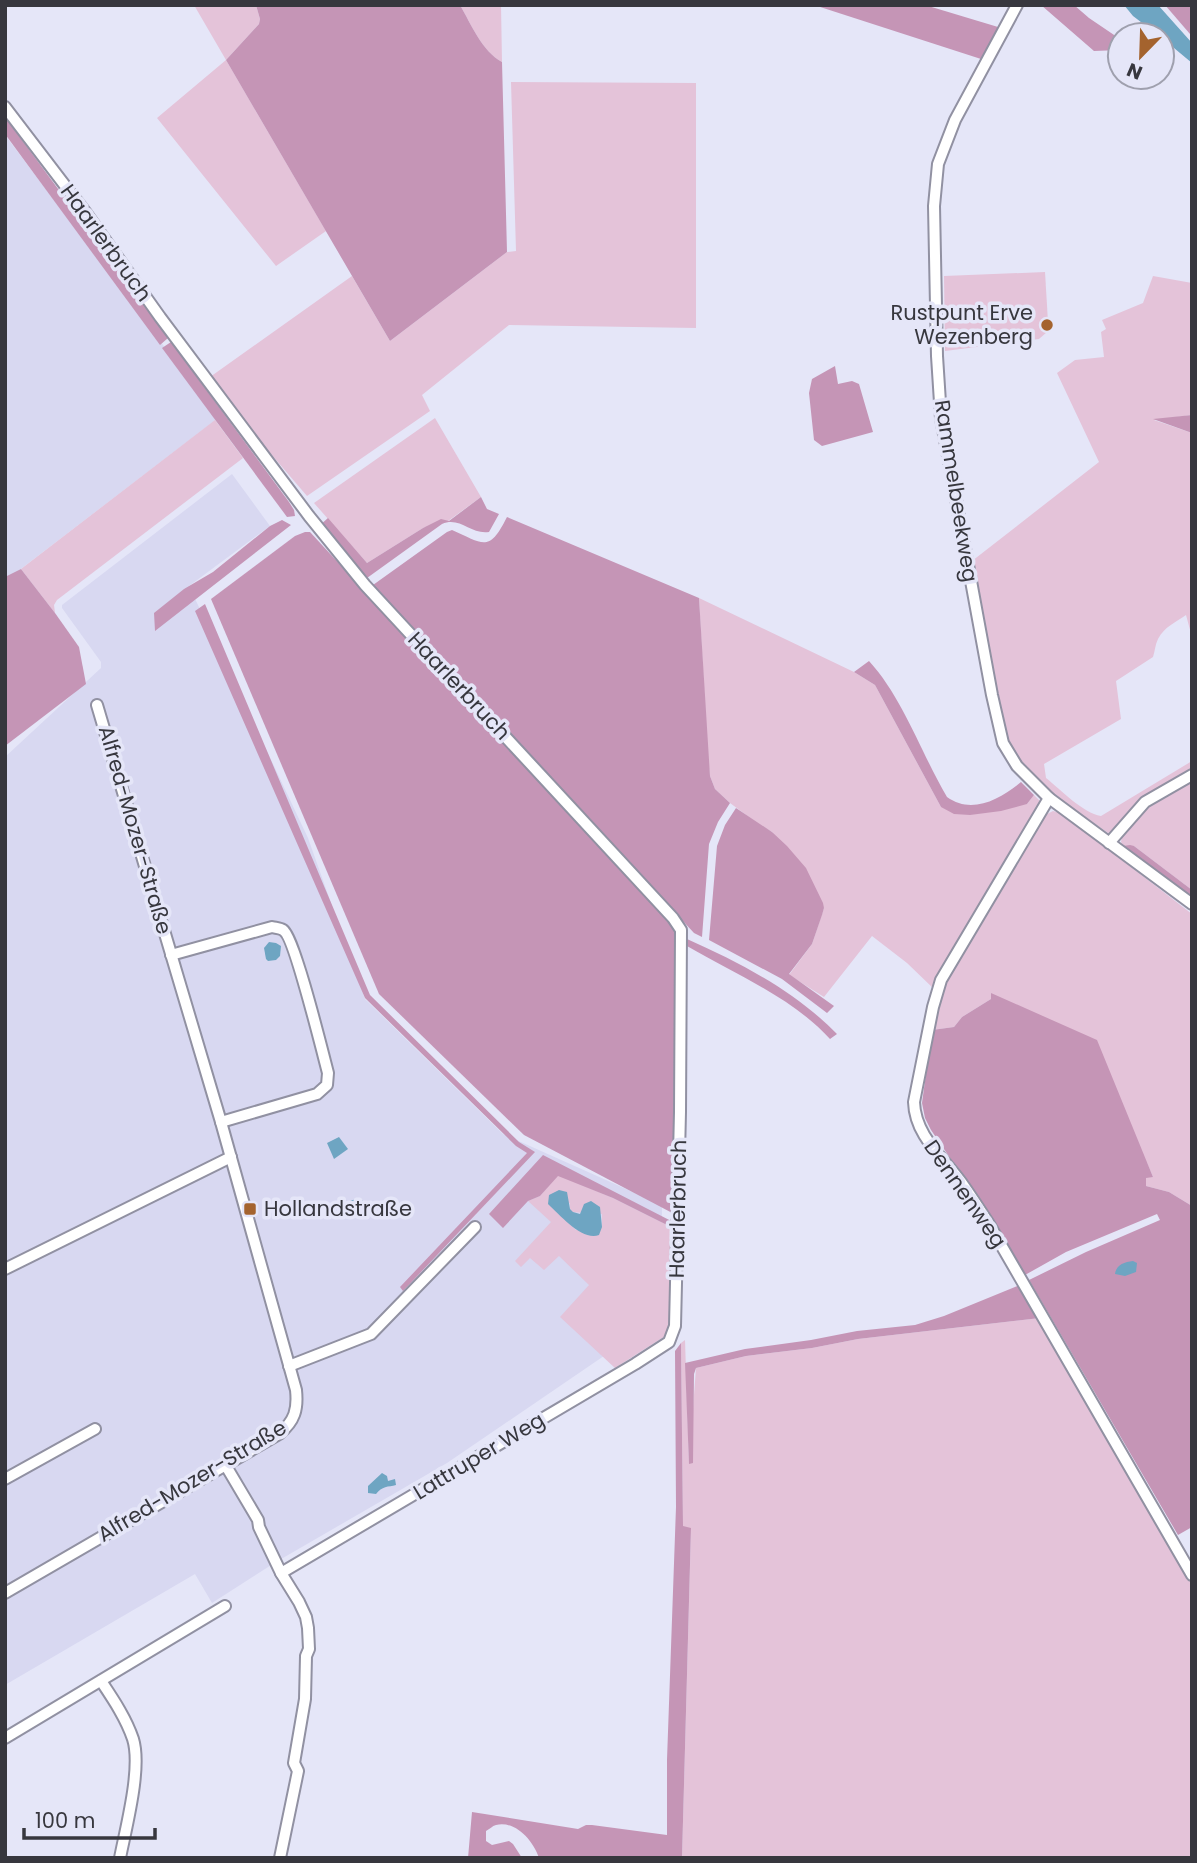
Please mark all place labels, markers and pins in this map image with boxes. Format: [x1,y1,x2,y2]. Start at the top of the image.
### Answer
place label: Rustpunt Erve Wezenberg [890,298,1033,351]
marker: Rustpunt Erve Wezenberg [1039,317,1055,333]
place label: Hollandstraße [264,1194,412,1223]
marker: Hollandstraße [242,1201,258,1217]

